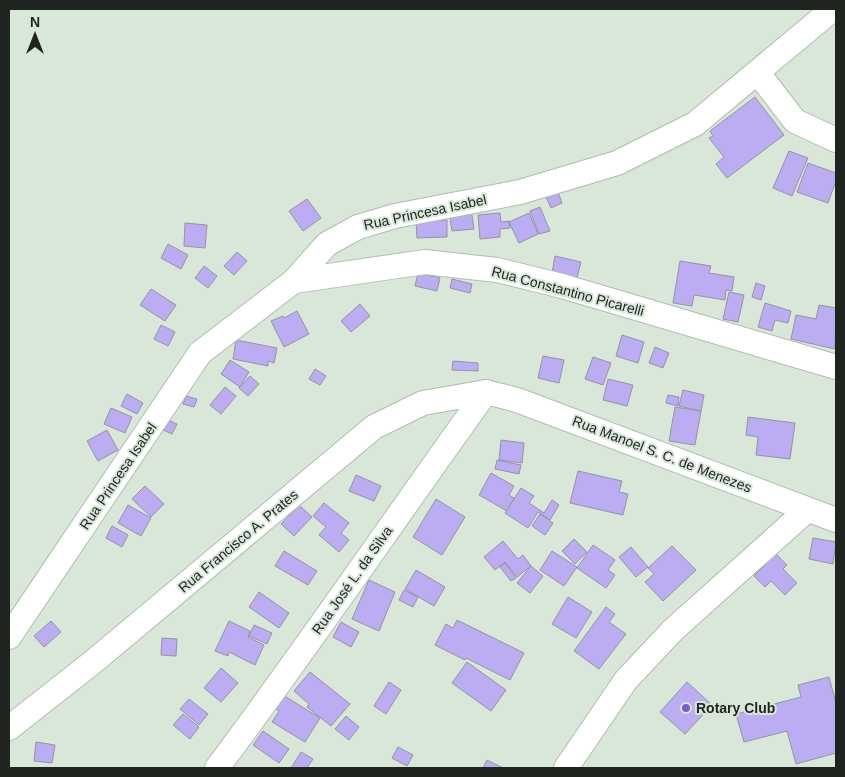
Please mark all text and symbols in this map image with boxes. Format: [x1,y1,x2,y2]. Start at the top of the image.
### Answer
north arrow [10,10,60,60]
text: N [30,14,40,30]
street label: Rua Princesa Isabel [362,191,488,233]
street label: Rua Constantino Picarelli [490,263,646,319]
street label: Rua Manoel S. C. de Menezes [570,412,754,496]
street label: Rua Princesa Isabel [76,420,160,532]
street label: Rua Francisco A. Prates [175,486,301,596]
street label: Rua José L. da Silva [309,523,396,637]
place label: Rotary Club [696,700,775,716]
marker: Rotary Club [680,702,692,714]

